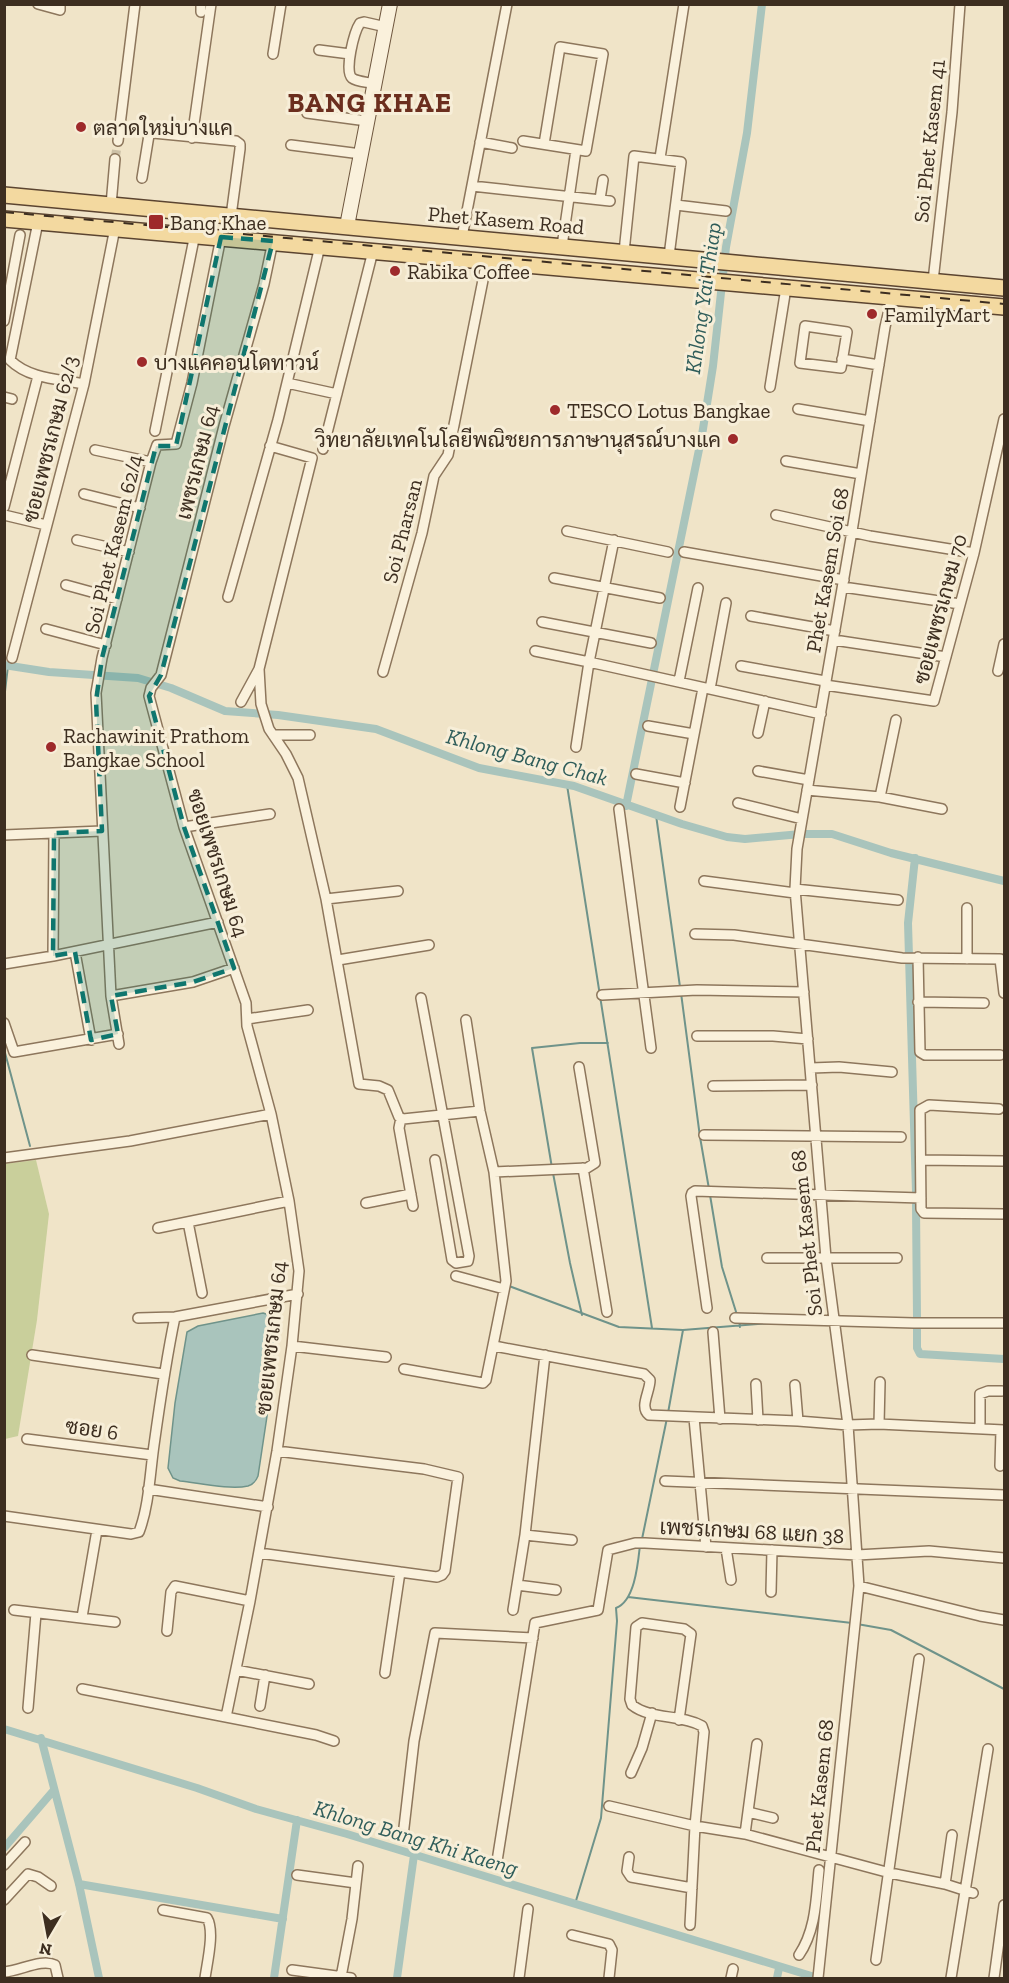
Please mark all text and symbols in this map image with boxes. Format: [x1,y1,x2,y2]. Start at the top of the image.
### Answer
street label: Soi Phet Kasem 41 [908,58,950,224]
district label: BANG KHAE [287,87,453,119]
place label: ตลาดใหม่บางแค [93,115,233,140]
marker: ตลาดใหม่บางแค [74,120,88,134]
street label: Phet Kasem Road [427,201,586,239]
place label: Bang Khae [170,210,267,235]
marker: Bang Khae [147,213,165,231]
water label: Khlong Yai Thiap [679,220,727,376]
place label: Rabika Coffee [407,259,530,284]
marker: Rabika Coffee [388,264,402,278]
place label: FamilyMart [884,302,990,327]
marker: FamilyMart [865,307,879,321]
place label: บางแคคอนโดทาวน์ [154,349,319,375]
street label: ซอยเพชรเกษม 62/3 [17,353,83,525]
marker: บางแคคอนโดทาวน์ [135,355,149,369]
place label: TESCO Lotus Bangkae [567,398,770,423]
street label: เพชรเกษม 64 [171,402,223,522]
marker: TESCO Lotus Bangkae [548,403,562,417]
place label: วิทยาลัยเทคโนโลยีพณิชยการภาษานุสรณ์บางแค [315,426,721,454]
marker: วิทยาลัยเทคโนโลยีพณิชยการภาษานุสรณ์บางแค [726,432,740,446]
street label: Soi Phet Kasem 62/4 [79,452,147,636]
street label: Soi Pharsan [377,476,427,586]
street label: Phet Kasem Soi 68 [800,486,854,654]
street label: ซอยเพชรเกษม 70 [908,531,972,687]
water label: Khlong Bang Chak [443,722,611,792]
place label: Rachawinit Prathom Bangkae School [63,723,249,772]
marker: Rachawinit Prathom Bangkae School [44,740,58,754]
street label: ซอยเพชรเกษม 64 [182,786,254,940]
street label: Soi Phet Kasem 68 [785,1149,827,1317]
street label: ซอยเพชรเกษม 64 [250,1260,292,1416]
street label: ซอย 6 [64,1413,120,1445]
street label: เพชรเกษม 68 แยก 38 [659,1514,845,1548]
street label: Phet Kasem 68 [800,1718,838,1854]
water label: Khlong Bang Khi Kaeng [311,1794,522,1882]
north arrow [18,1905,78,1965]
text: N [38,1939,53,1960]

